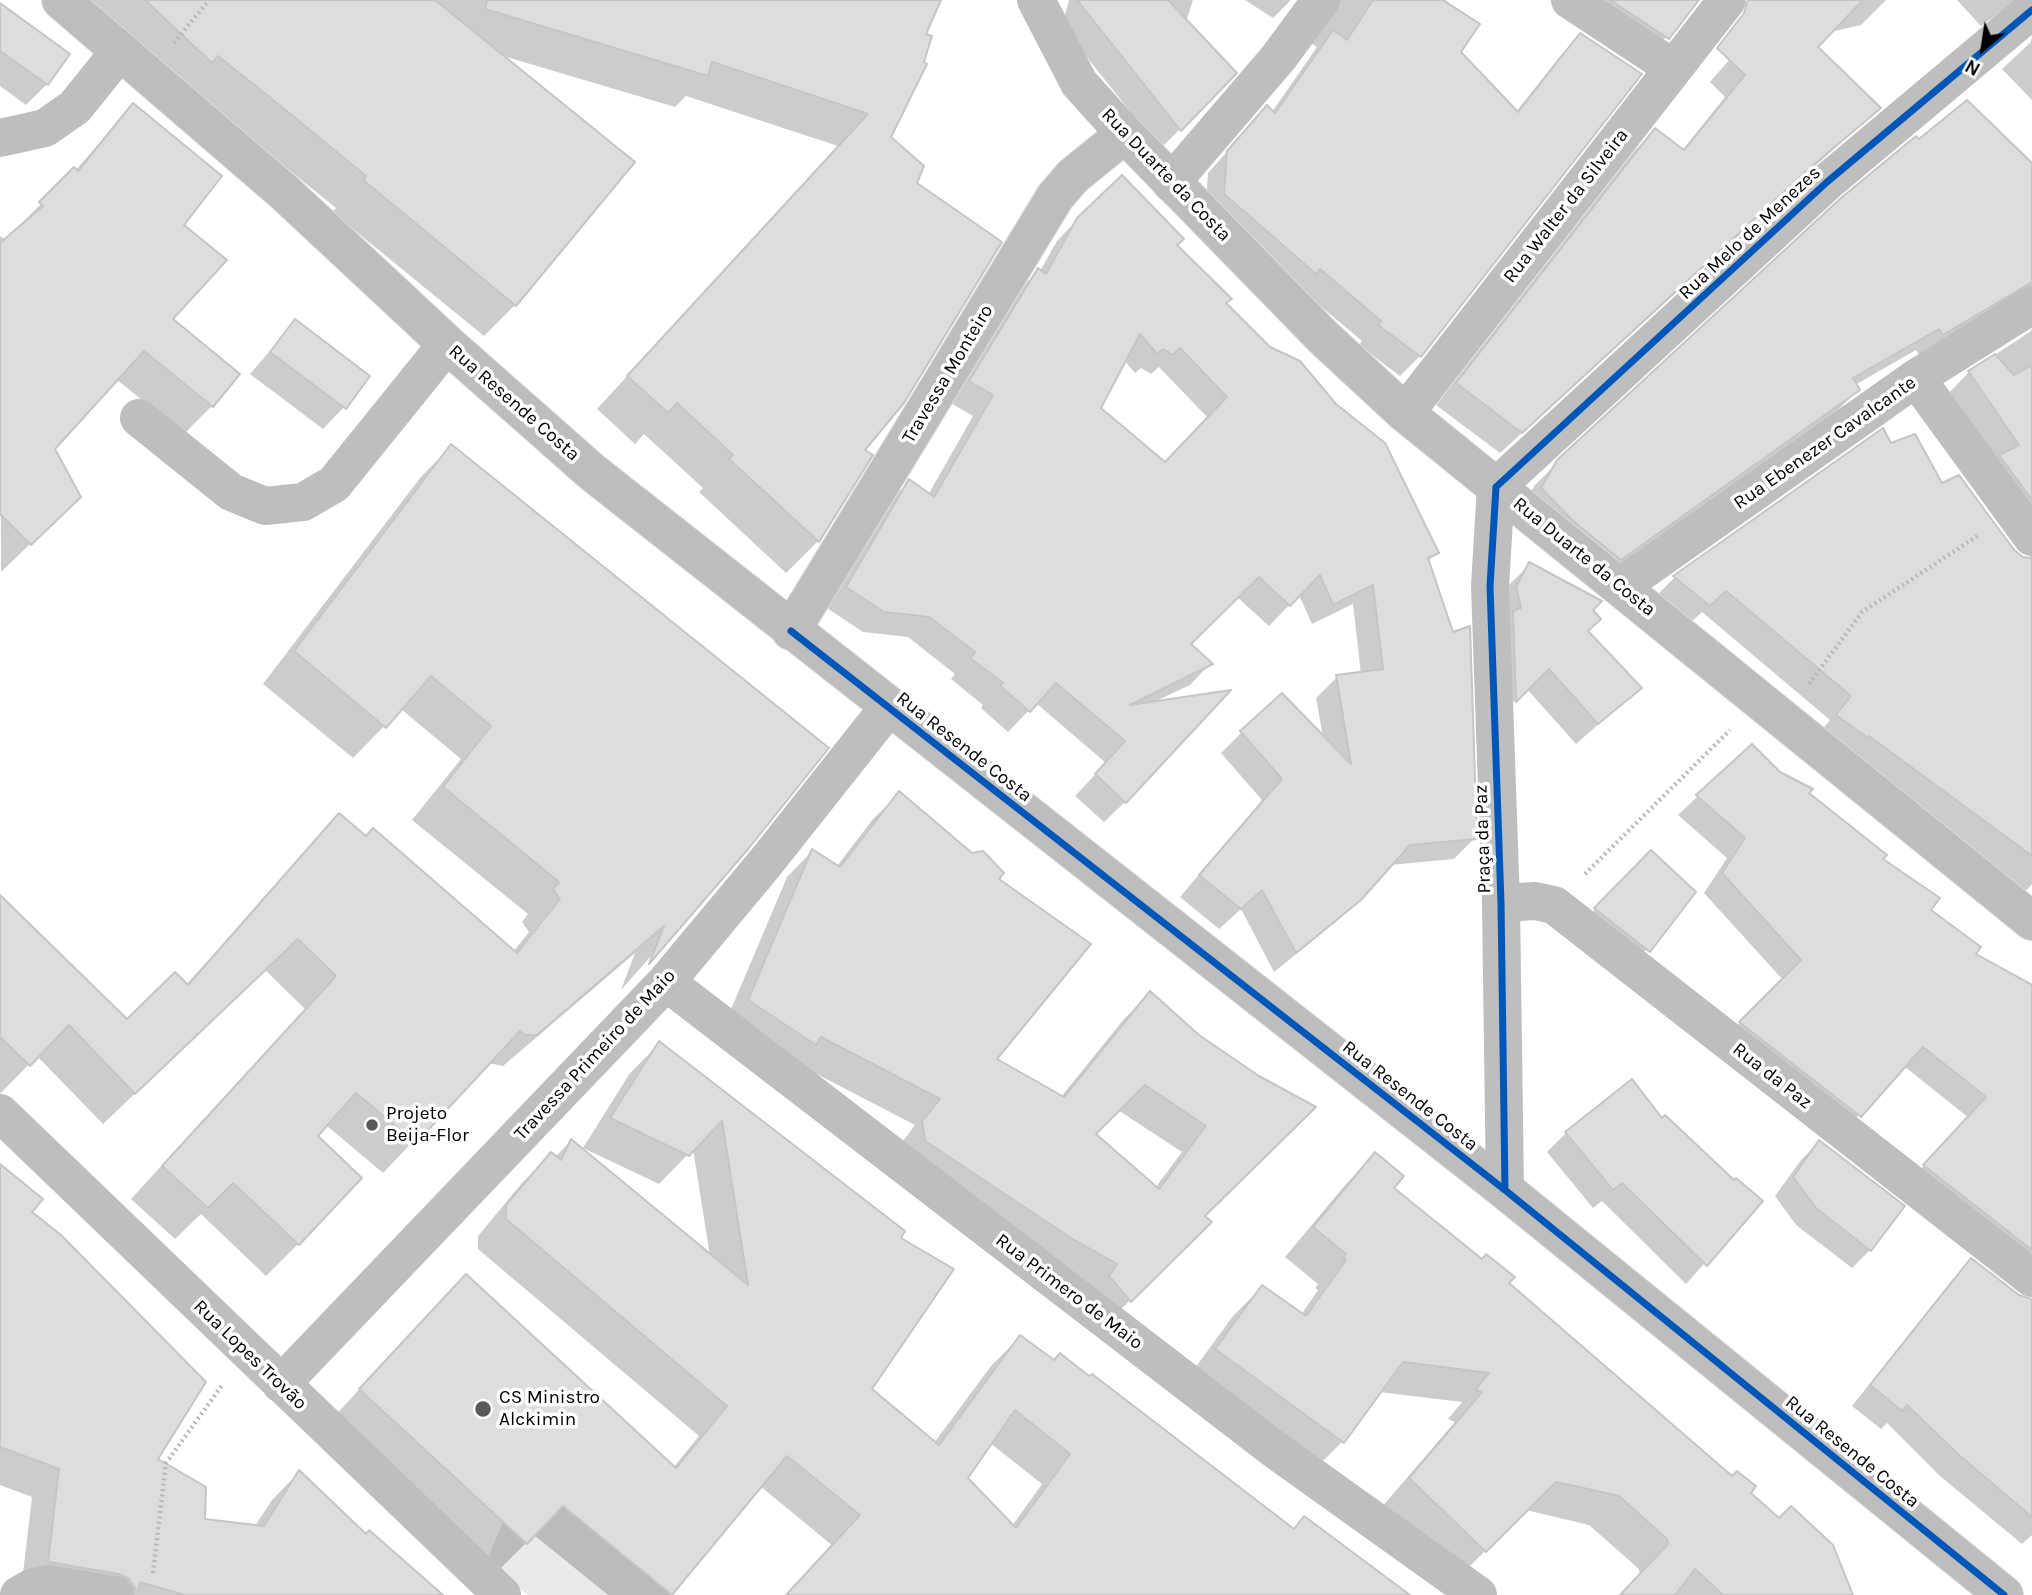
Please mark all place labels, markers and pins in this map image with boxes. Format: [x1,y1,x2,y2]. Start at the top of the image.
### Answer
place label: Projeto Beija-Flor [386,1103,469,1147]
marker: Projeto Beija-Flor [364,1117,380,1133]
place label: CS Ministro Alckimin [499,1387,600,1431]
marker: CS Ministro Alckimin [473,1399,493,1419]

